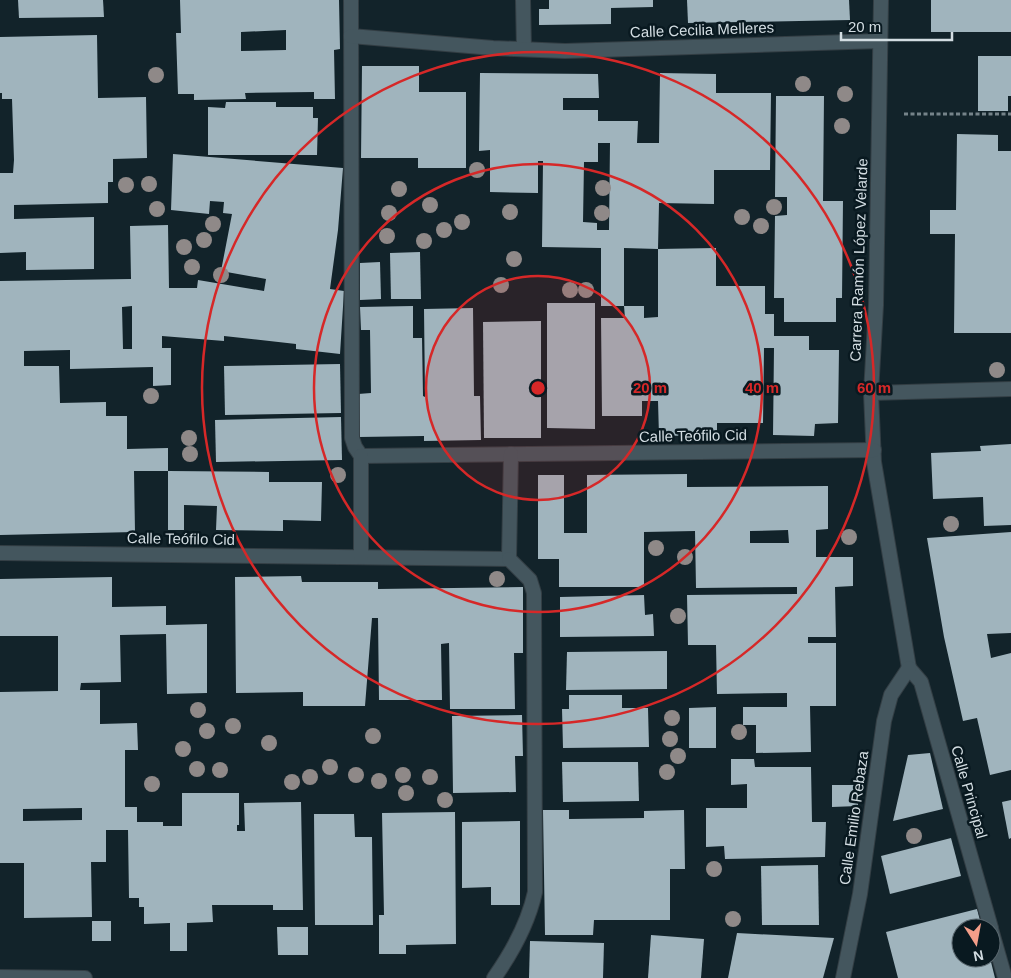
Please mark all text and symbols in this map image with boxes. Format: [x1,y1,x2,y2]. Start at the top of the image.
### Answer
scale bar [841,10,952,42]
street label: Calle Cecilia Melleres [630,18,774,41]
text: 20 m [848,18,881,35]
street label: Carrera Ramón López Velarde [846,158,871,362]
centre of rings [529,379,547,397]
text: 20 m [633,379,667,396]
text: 40 m [745,379,779,396]
text: 60 m [857,379,891,396]
street label: Calle Teófilo Cid [639,426,747,445]
street label: Calle Teófilo Cid [127,529,235,548]
street label: Calle Principal [948,743,991,840]
street label: Calle Emilio Rebaza [836,749,871,886]
north arrow [951,918,1001,968]
text: N [972,947,985,965]

